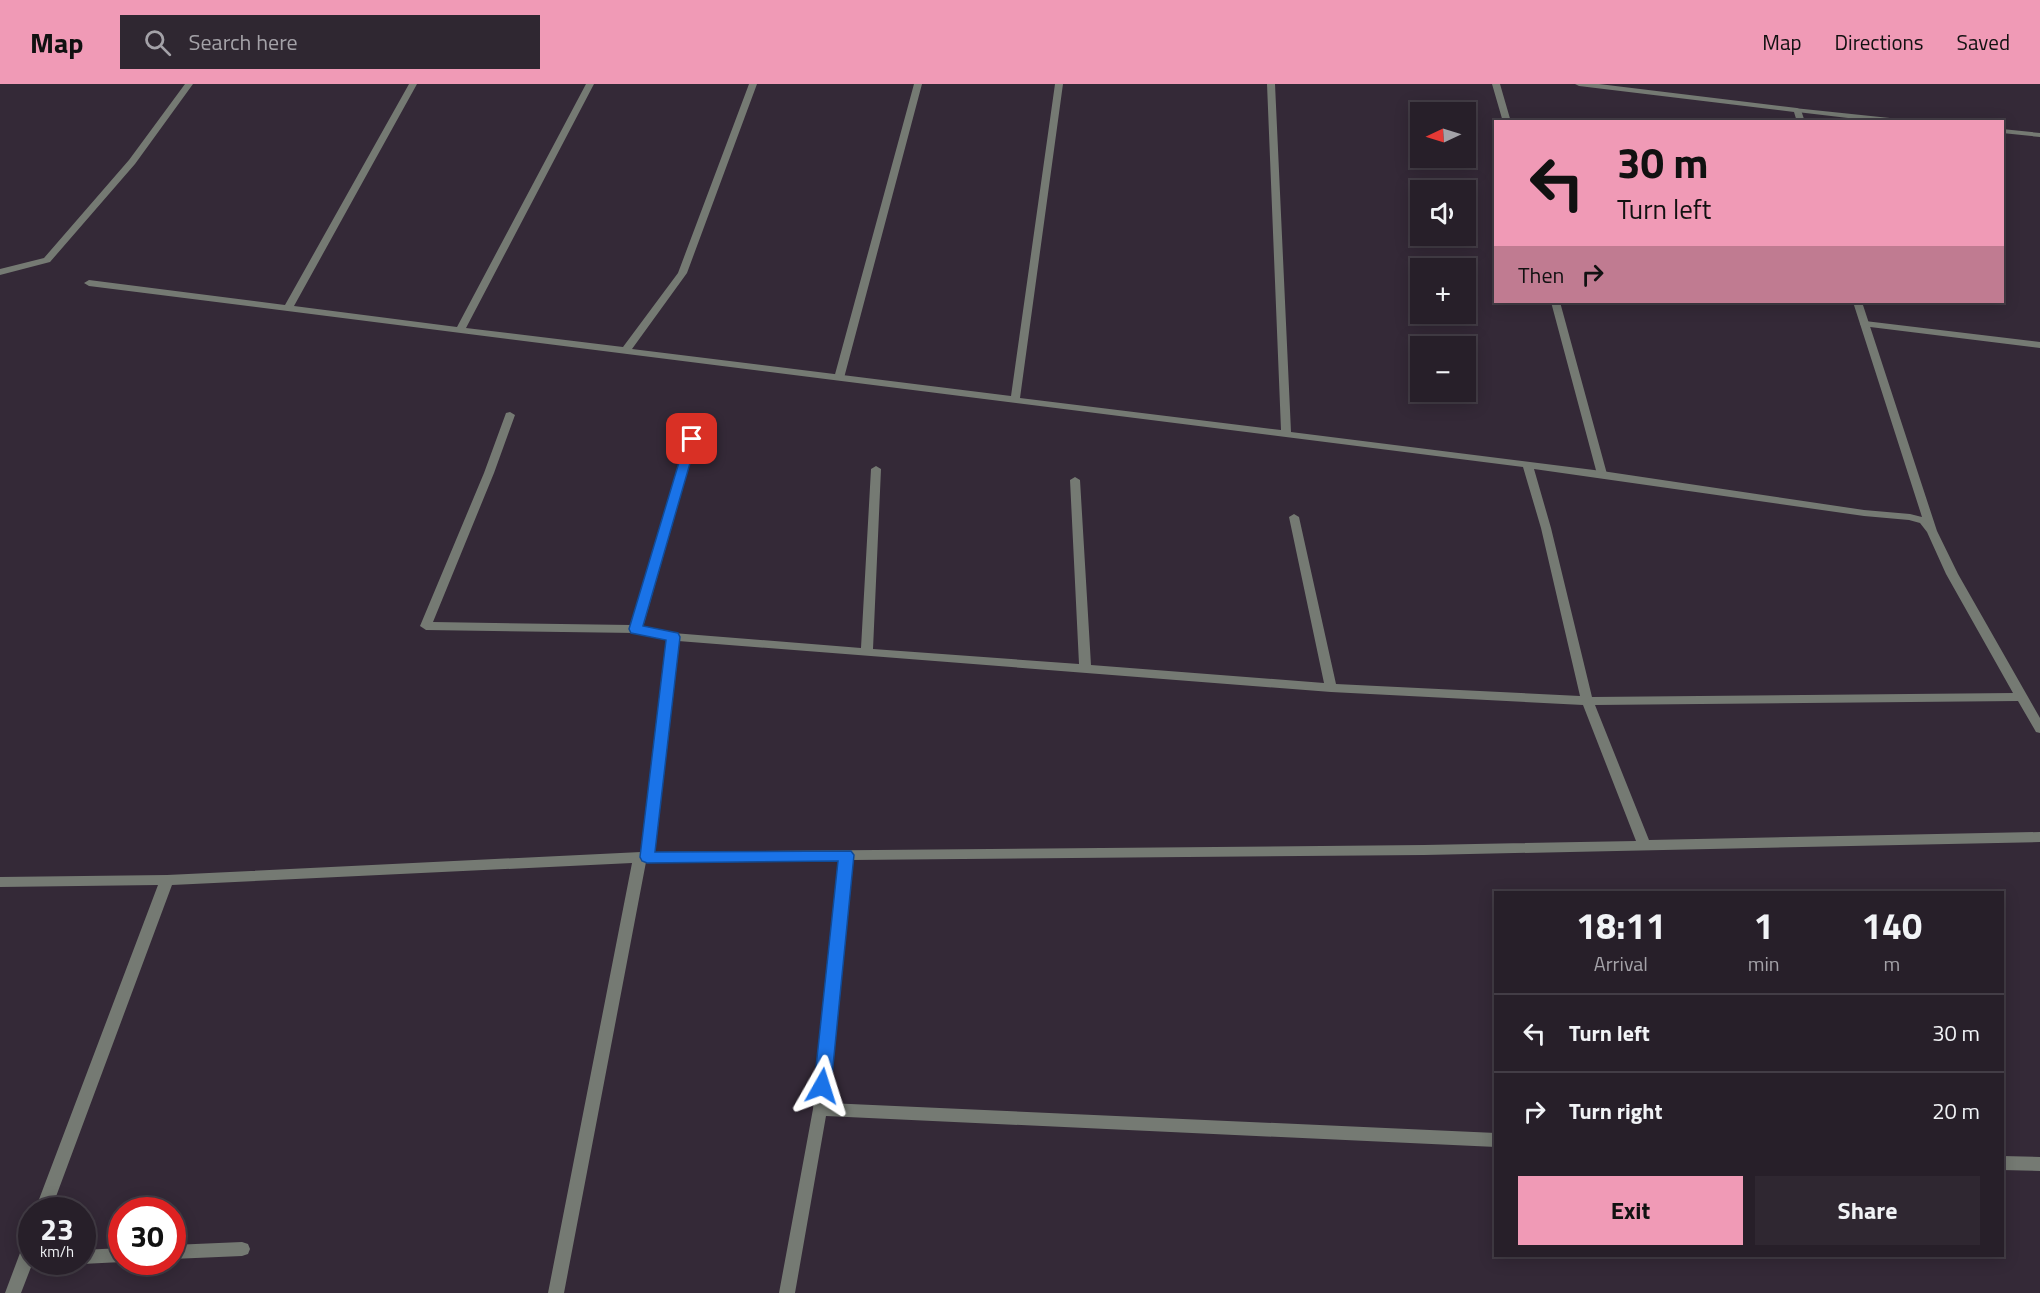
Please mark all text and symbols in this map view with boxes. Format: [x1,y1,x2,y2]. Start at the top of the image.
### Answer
search box [120,15,540,69]
text: Map [30,21,84,64]
text: Search here [189,25,298,59]
icon: search [141,26,174,59]
text: Map [1762,26,1802,58]
text: Directions [1835,26,1924,58]
text: Saved [1957,26,2010,58]
north arrow [1410,102,1476,168]
map controls [1410,102,1476,402]
text: 30 m [1617,130,1709,194]
icon: left [1518,144,1596,222]
button: sound [1410,180,1476,246]
text: Turn left [1617,188,1711,229]
button: + [1410,258,1476,324]
text: Then [1518,258,1564,292]
icon: right [1576,258,1609,291]
button: − [1410,336,1476,402]
pin [666,413,717,464]
icon: arrive [675,422,708,455]
text: 18:11 [1576,898,1666,953]
text: 1 [1754,898,1774,953]
text: 140 [1862,898,1922,953]
text: Arrival [1594,948,1648,979]
text: min [1748,948,1780,979]
text: m [1883,948,1900,979]
text: Turn left [1569,1016,1650,1050]
text: 30 m [1932,1016,1980,1050]
icon: left [1518,1017,1551,1050]
position arrow [790,1054,854,1118]
text: Turn right [1569,1094,1663,1128]
text: 20 m [1932,1094,1980,1128]
icon: right [1518,1095,1551,1128]
button: Exit [1518,1176,1743,1245]
button: Share [1755,1176,1980,1245]
speed limit sign: 30 [108,1197,186,1275]
text: 23 [40,1206,74,1252]
text: km/h [40,1240,74,1263]

